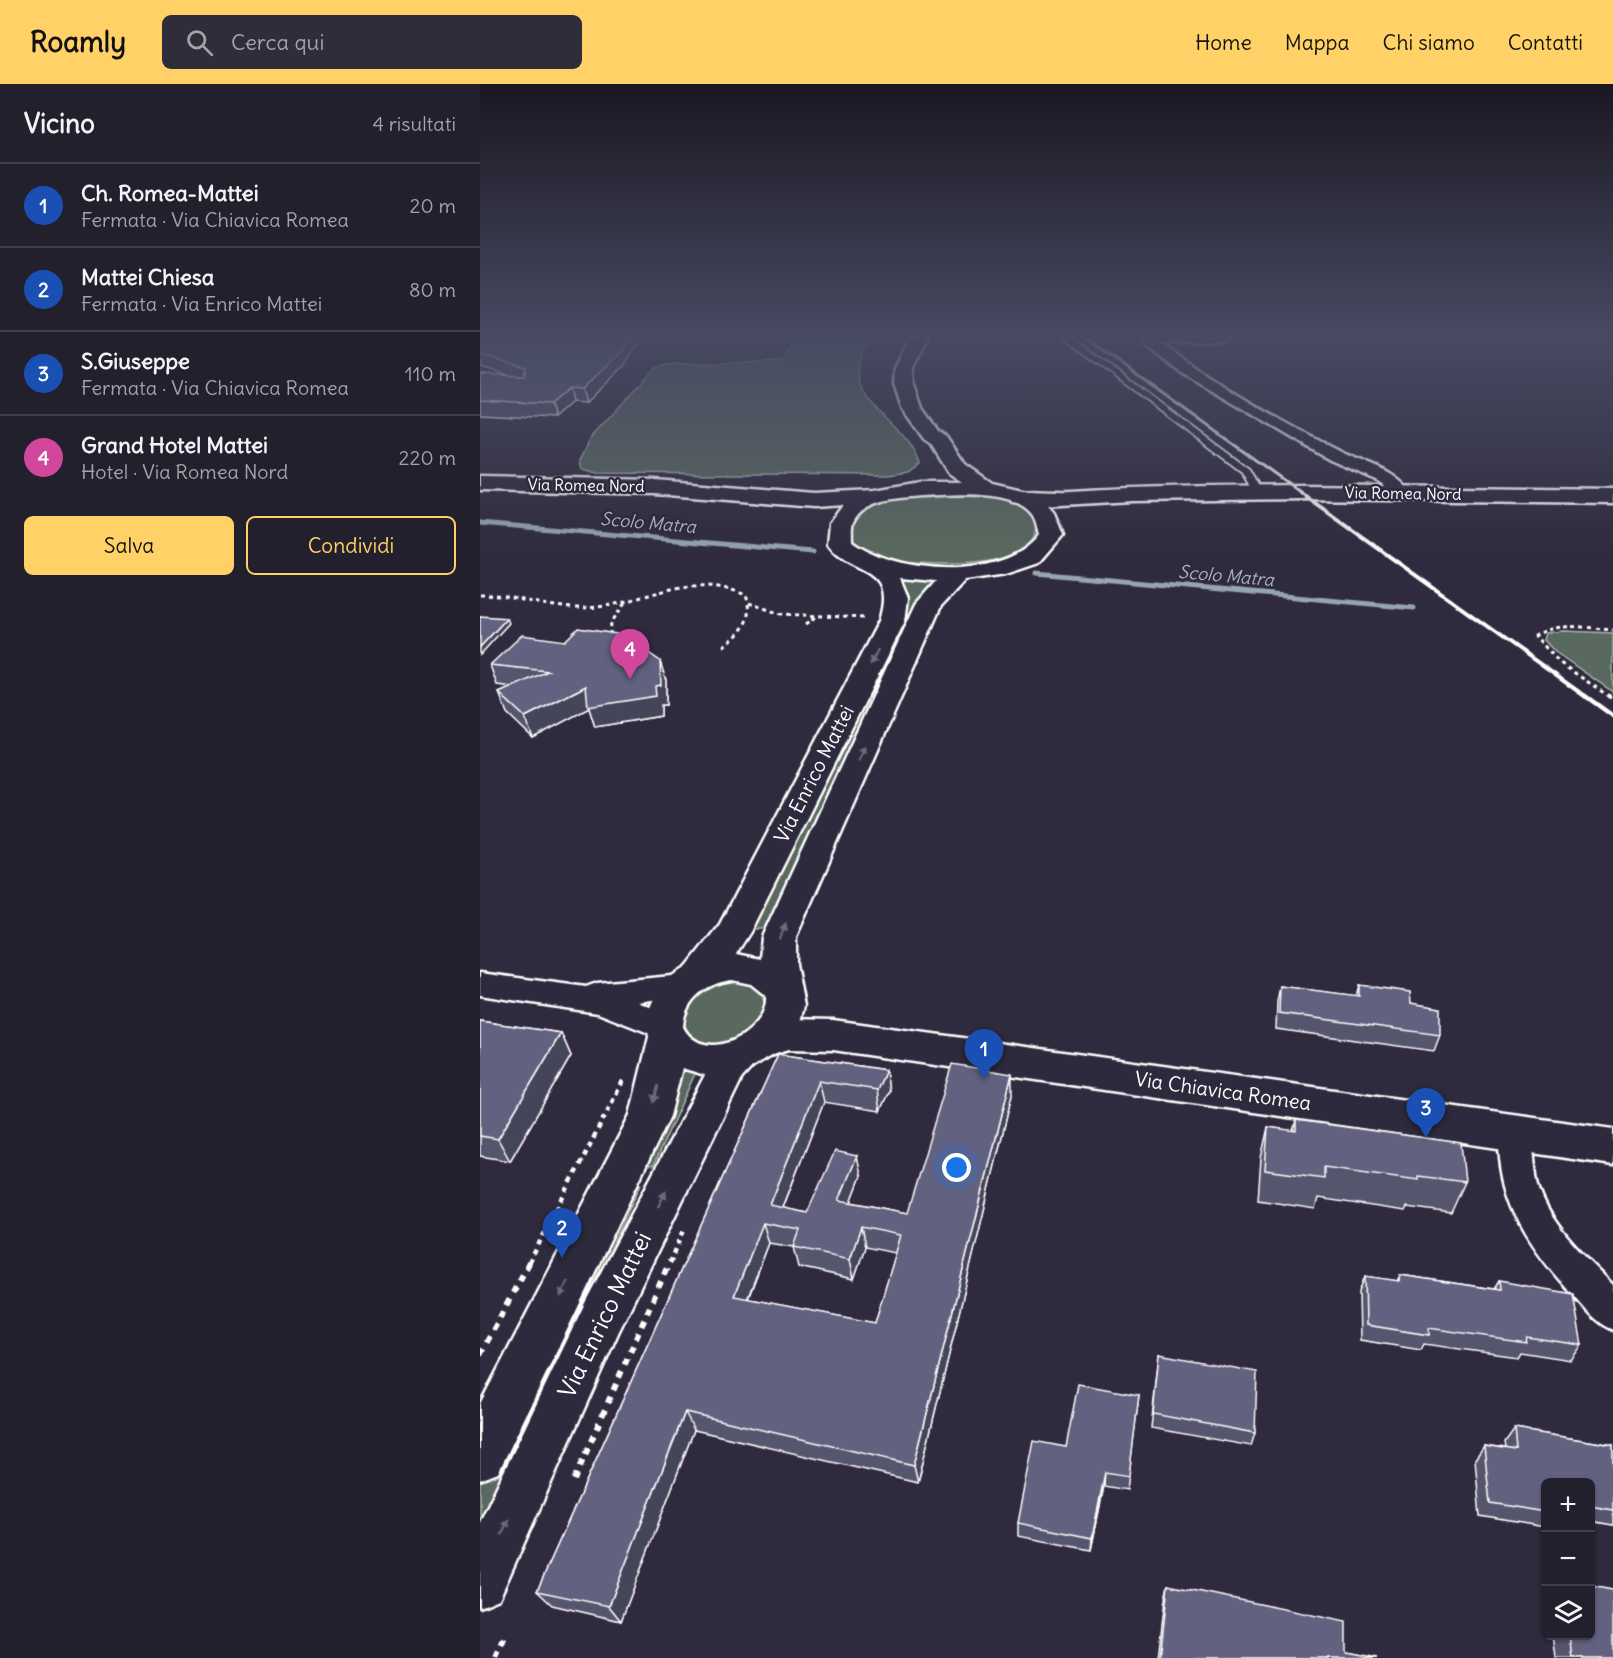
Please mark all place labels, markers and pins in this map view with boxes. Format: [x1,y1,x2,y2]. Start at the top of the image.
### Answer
pin: 4 [610,630,650,679]
pin: 1 [964,1030,1004,1079]
pin: 3 [1406,1088,1446,1138]
pin: 2 [542,1208,581,1258]

